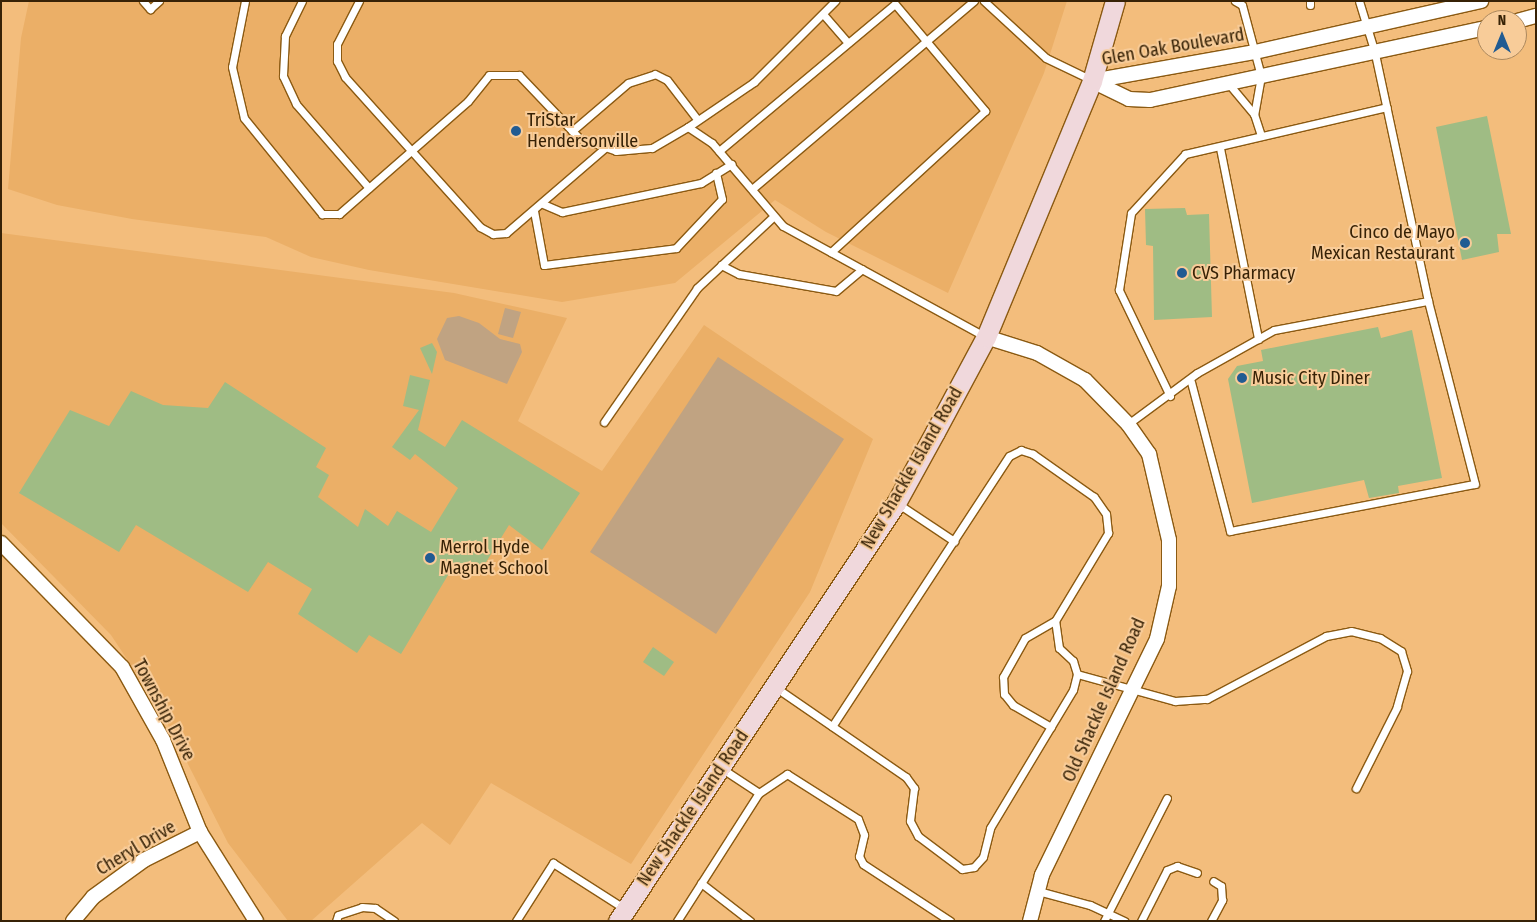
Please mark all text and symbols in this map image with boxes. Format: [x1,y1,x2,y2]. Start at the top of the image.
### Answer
north arrow [1477,10,1527,60]
text: N [1498,12,1506,29]
street label: Glen Oak Boulevard [1100,24,1246,70]
place label: TriStar Hendersonville [527,110,638,152]
marker: TriStar Hendersonville [509,124,523,138]
place label: Cinco de Mayo Mexican Restaurant [1311,222,1455,264]
marker: Cinco de Mayo Mexican Restaurant [1459,237,1471,249]
place label: CVS Pharmacy [1192,262,1295,284]
marker: CVS Pharmacy [1176,267,1188,279]
place label: Music City Diner [1252,367,1370,389]
marker: Music City Diner [1236,372,1248,384]
street label: New Shackle Island Road [857,383,967,553]
place label: Merrol Hyde Magnet School [440,537,548,580]
marker: Merrol Hyde Magnet School [424,552,436,564]
street label: Old Shackle Island Road [1058,615,1150,785]
street label: Township Drive [128,656,200,764]
street label: New Shackle Island Road [633,726,753,890]
street label: Cheryl Drive [92,816,180,880]

